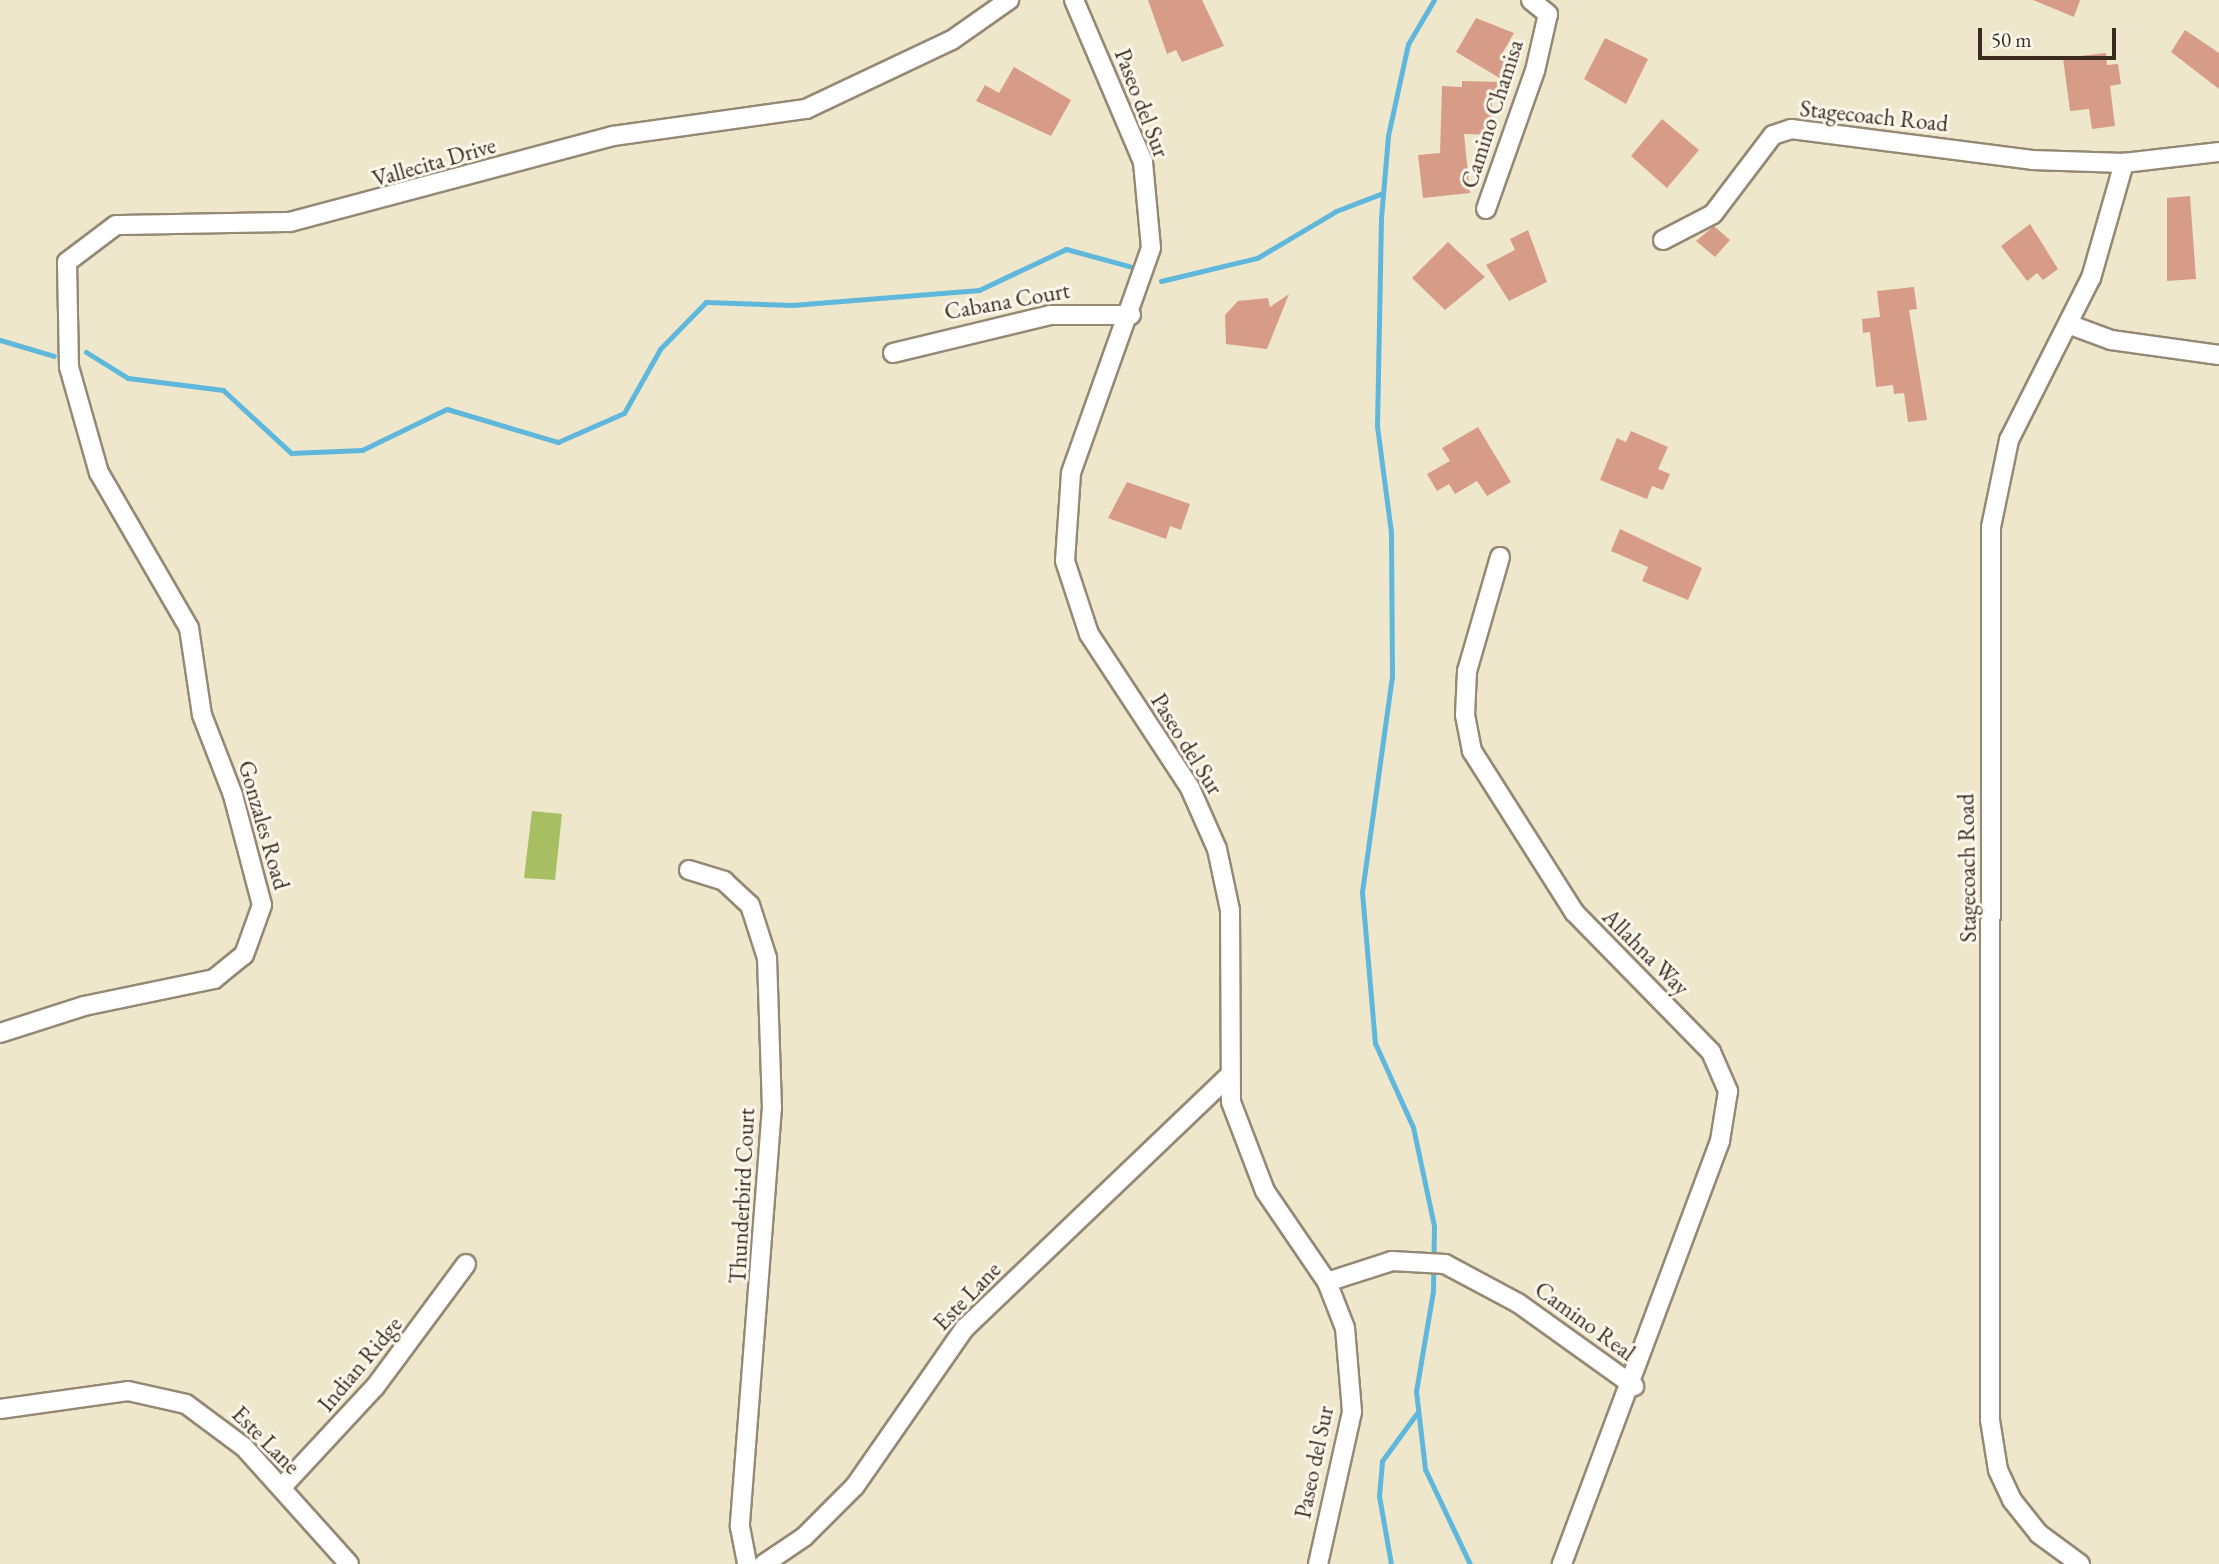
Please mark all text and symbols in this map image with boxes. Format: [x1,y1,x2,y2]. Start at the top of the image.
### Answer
scale bar [1981,14,2119,58]
text: 50 m [1991,26,2032,53]
street label: Camino Chamisa [1455,36,1529,192]
street label: Paseo del Sur [1109,45,1175,161]
street label: Stagecoach Road [1799,94,1949,138]
street label: Vallecita Drive [369,131,499,193]
street label: Cabana Court [942,276,1072,326]
street label: Paseo del Sur [1145,688,1229,800]
street label: Gonzales Road [232,757,296,893]
street label: Stagecoach Road [1952,793,1982,943]
street label: Allahna Way [1597,903,1695,1001]
street label: Thunderbird Court [724,1107,760,1285]
street label: Este Lane [928,1256,1006,1336]
street label: Camino Real [1529,1275,1641,1367]
street label: Indian Ridge [312,1311,408,1417]
street label: Este Lane [226,1400,306,1480]
street label: Paseo del Sur [1289,1403,1339,1521]

